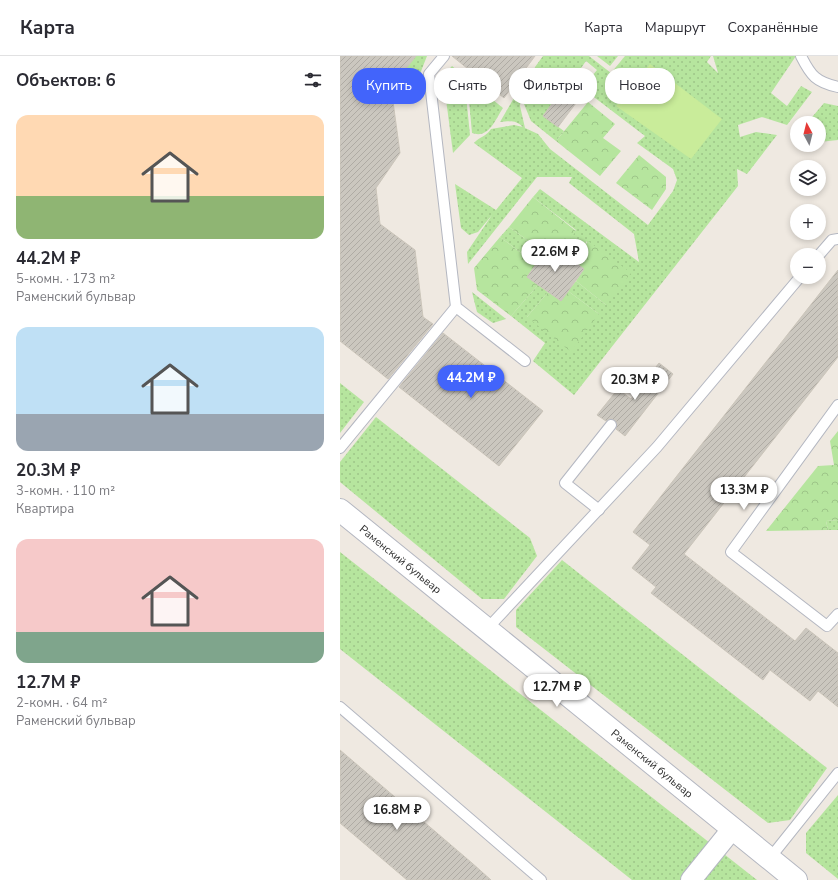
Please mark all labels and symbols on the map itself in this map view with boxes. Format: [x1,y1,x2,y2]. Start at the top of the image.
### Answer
north arrow [790,116,826,152]
pin: 22.6M ₽ [518,239,592,273]
pin: 44.2M ₽ [434,365,508,399]
pin: 20.3M ₽ [598,367,672,401]
pin: 13.3M ₽ [707,477,781,511]
street label: Раменский бульвар [356,522,444,597]
pin: 12.7M ₽ [520,674,594,708]
street label: Раменский бульвар [608,726,696,801]
pin: 16.8M ₽ [360,797,434,831]

